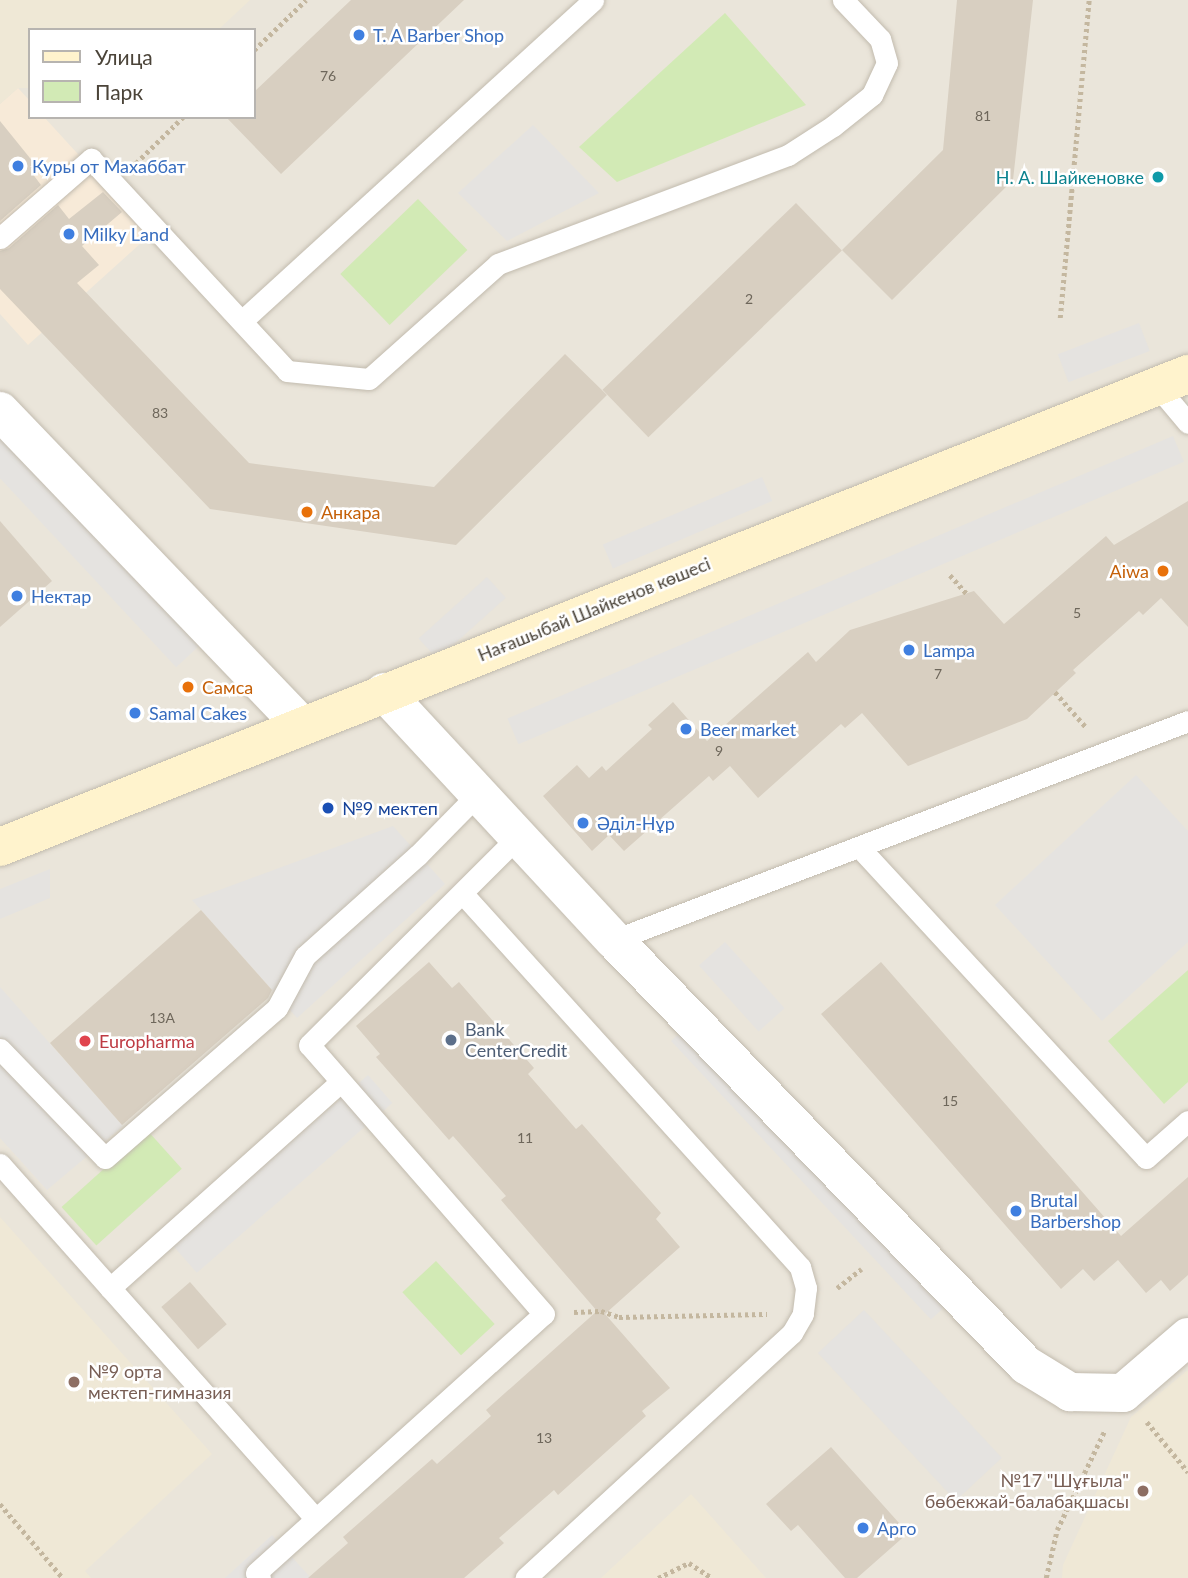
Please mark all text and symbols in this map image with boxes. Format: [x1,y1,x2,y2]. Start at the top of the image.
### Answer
place label: T. A Barber Shop [373,24,506,46]
marker: T. A Barber Shop [351,27,367,43]
legend [28,28,256,119]
text: Улица [95,44,153,69]
house number: 76 [320,68,336,84]
text: Парк [95,79,143,104]
house number: 81 [975,108,991,124]
place label: Куры от Махаббат [32,155,186,177]
marker: Куры от Махаббат [10,158,26,174]
place label: Н. А. Шайкеновке [996,166,1144,188]
marker: Н. А. Шайкеновке [1150,169,1166,185]
place label: Milky Land [83,223,169,245]
marker: Milky Land [61,226,77,242]
house number: 2 [745,291,753,307]
house number: 83 [152,405,168,421]
place label: Анкара [321,501,381,523]
marker: Анкара [299,504,315,520]
street label: Нағашыбай Шайкенов көшесі [475,552,713,666]
place label: Aiwa [1110,560,1149,582]
marker: Aiwa [1155,563,1171,579]
place label: Нектар [31,585,91,607]
marker: Нектар [9,588,25,604]
house number: 5 [1073,605,1081,621]
place label: Lampa [923,639,975,661]
marker: Lampa [901,642,917,658]
house number: 7 [934,666,942,682]
place label: Самса [202,676,253,698]
marker: Самса [180,679,196,695]
place label: Samal Cakes [149,702,247,724]
marker: Samal Cakes [127,705,143,721]
place label: Beer market [700,718,796,740]
marker: Beer market [678,721,694,737]
house number: 9 [715,743,723,759]
place label: №9 мектеп [342,797,438,819]
marker: №9 мектеп [320,800,336,816]
place label: Әділ-Нұр [597,812,675,834]
marker: Әділ-Нұр [575,815,591,831]
house number: 13А [149,1010,175,1026]
place label: Bank CenterCredit [465,1019,567,1062]
place label: Europharma [99,1030,195,1052]
marker: Bank CenterCredit [443,1032,459,1048]
marker: Europharma [77,1033,93,1049]
house number: 15 [942,1093,958,1109]
house number: 11 [517,1130,533,1146]
place label: Brutal Barbershop [1030,1190,1121,1232]
marker: Brutal Barbershop [1008,1203,1024,1219]
place label: №9 орта мектеп-гимназия [88,1361,231,1404]
marker: №9 орта мектеп-гимназия [66,1374,82,1390]
house number: 13 [536,1430,552,1446]
place label: №17 "Шұғыла" бөбекжай-балабақшасы [925,1470,1129,1512]
marker: №17 "Шұғыла" бөбекжай-балабақшасы [1135,1483,1151,1499]
place label: Арго [877,1517,916,1539]
marker: Арго [855,1520,871,1536]

